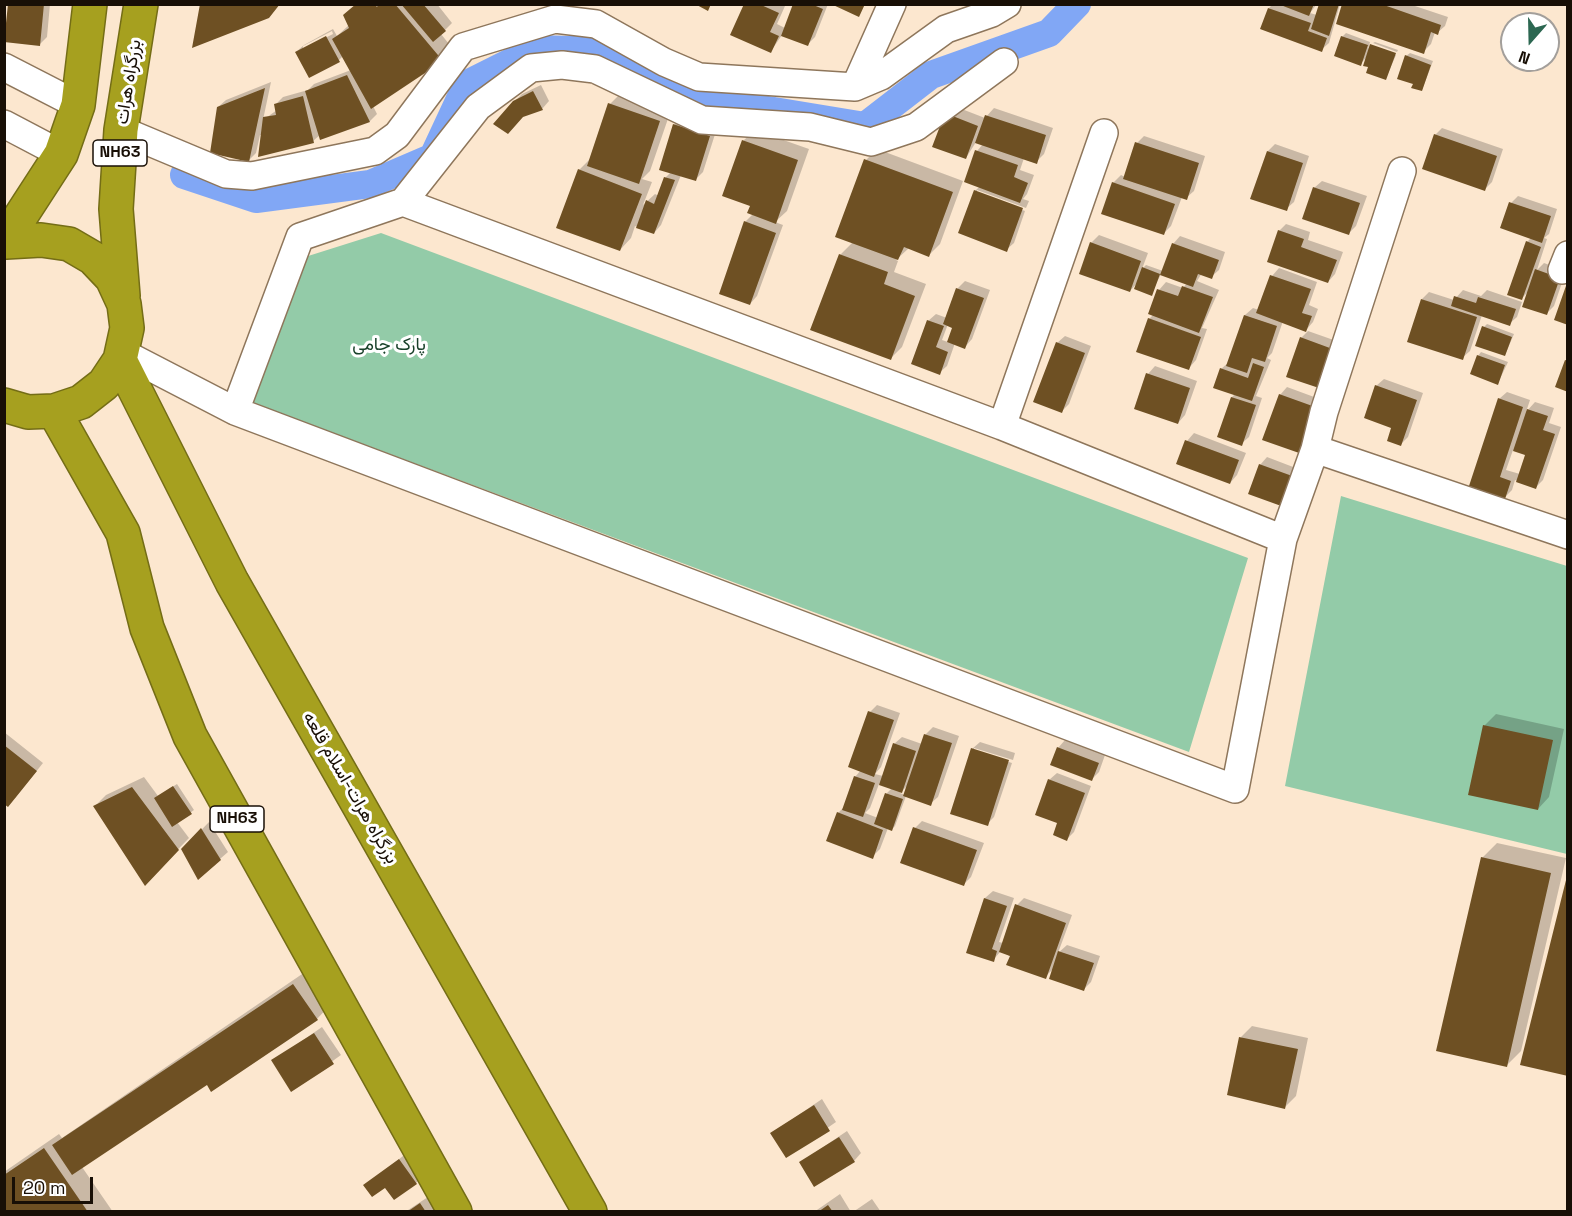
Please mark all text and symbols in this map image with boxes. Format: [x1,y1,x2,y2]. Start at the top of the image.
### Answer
north arrow [1500,12,1560,72]
street label: بزرگراه هرات [112,38,146,126]
text: N [1516,46,1533,69]
road number: NH63 [93,140,147,166]
park label: پارک جامی [352,334,426,356]
street label: بزرگراه هرات-اسلام قلعه [298,708,402,868]
road number: NH63 [210,806,264,832]
scale bar [15,1165,96,1203]
text: 20 m [23,1176,66,1199]

